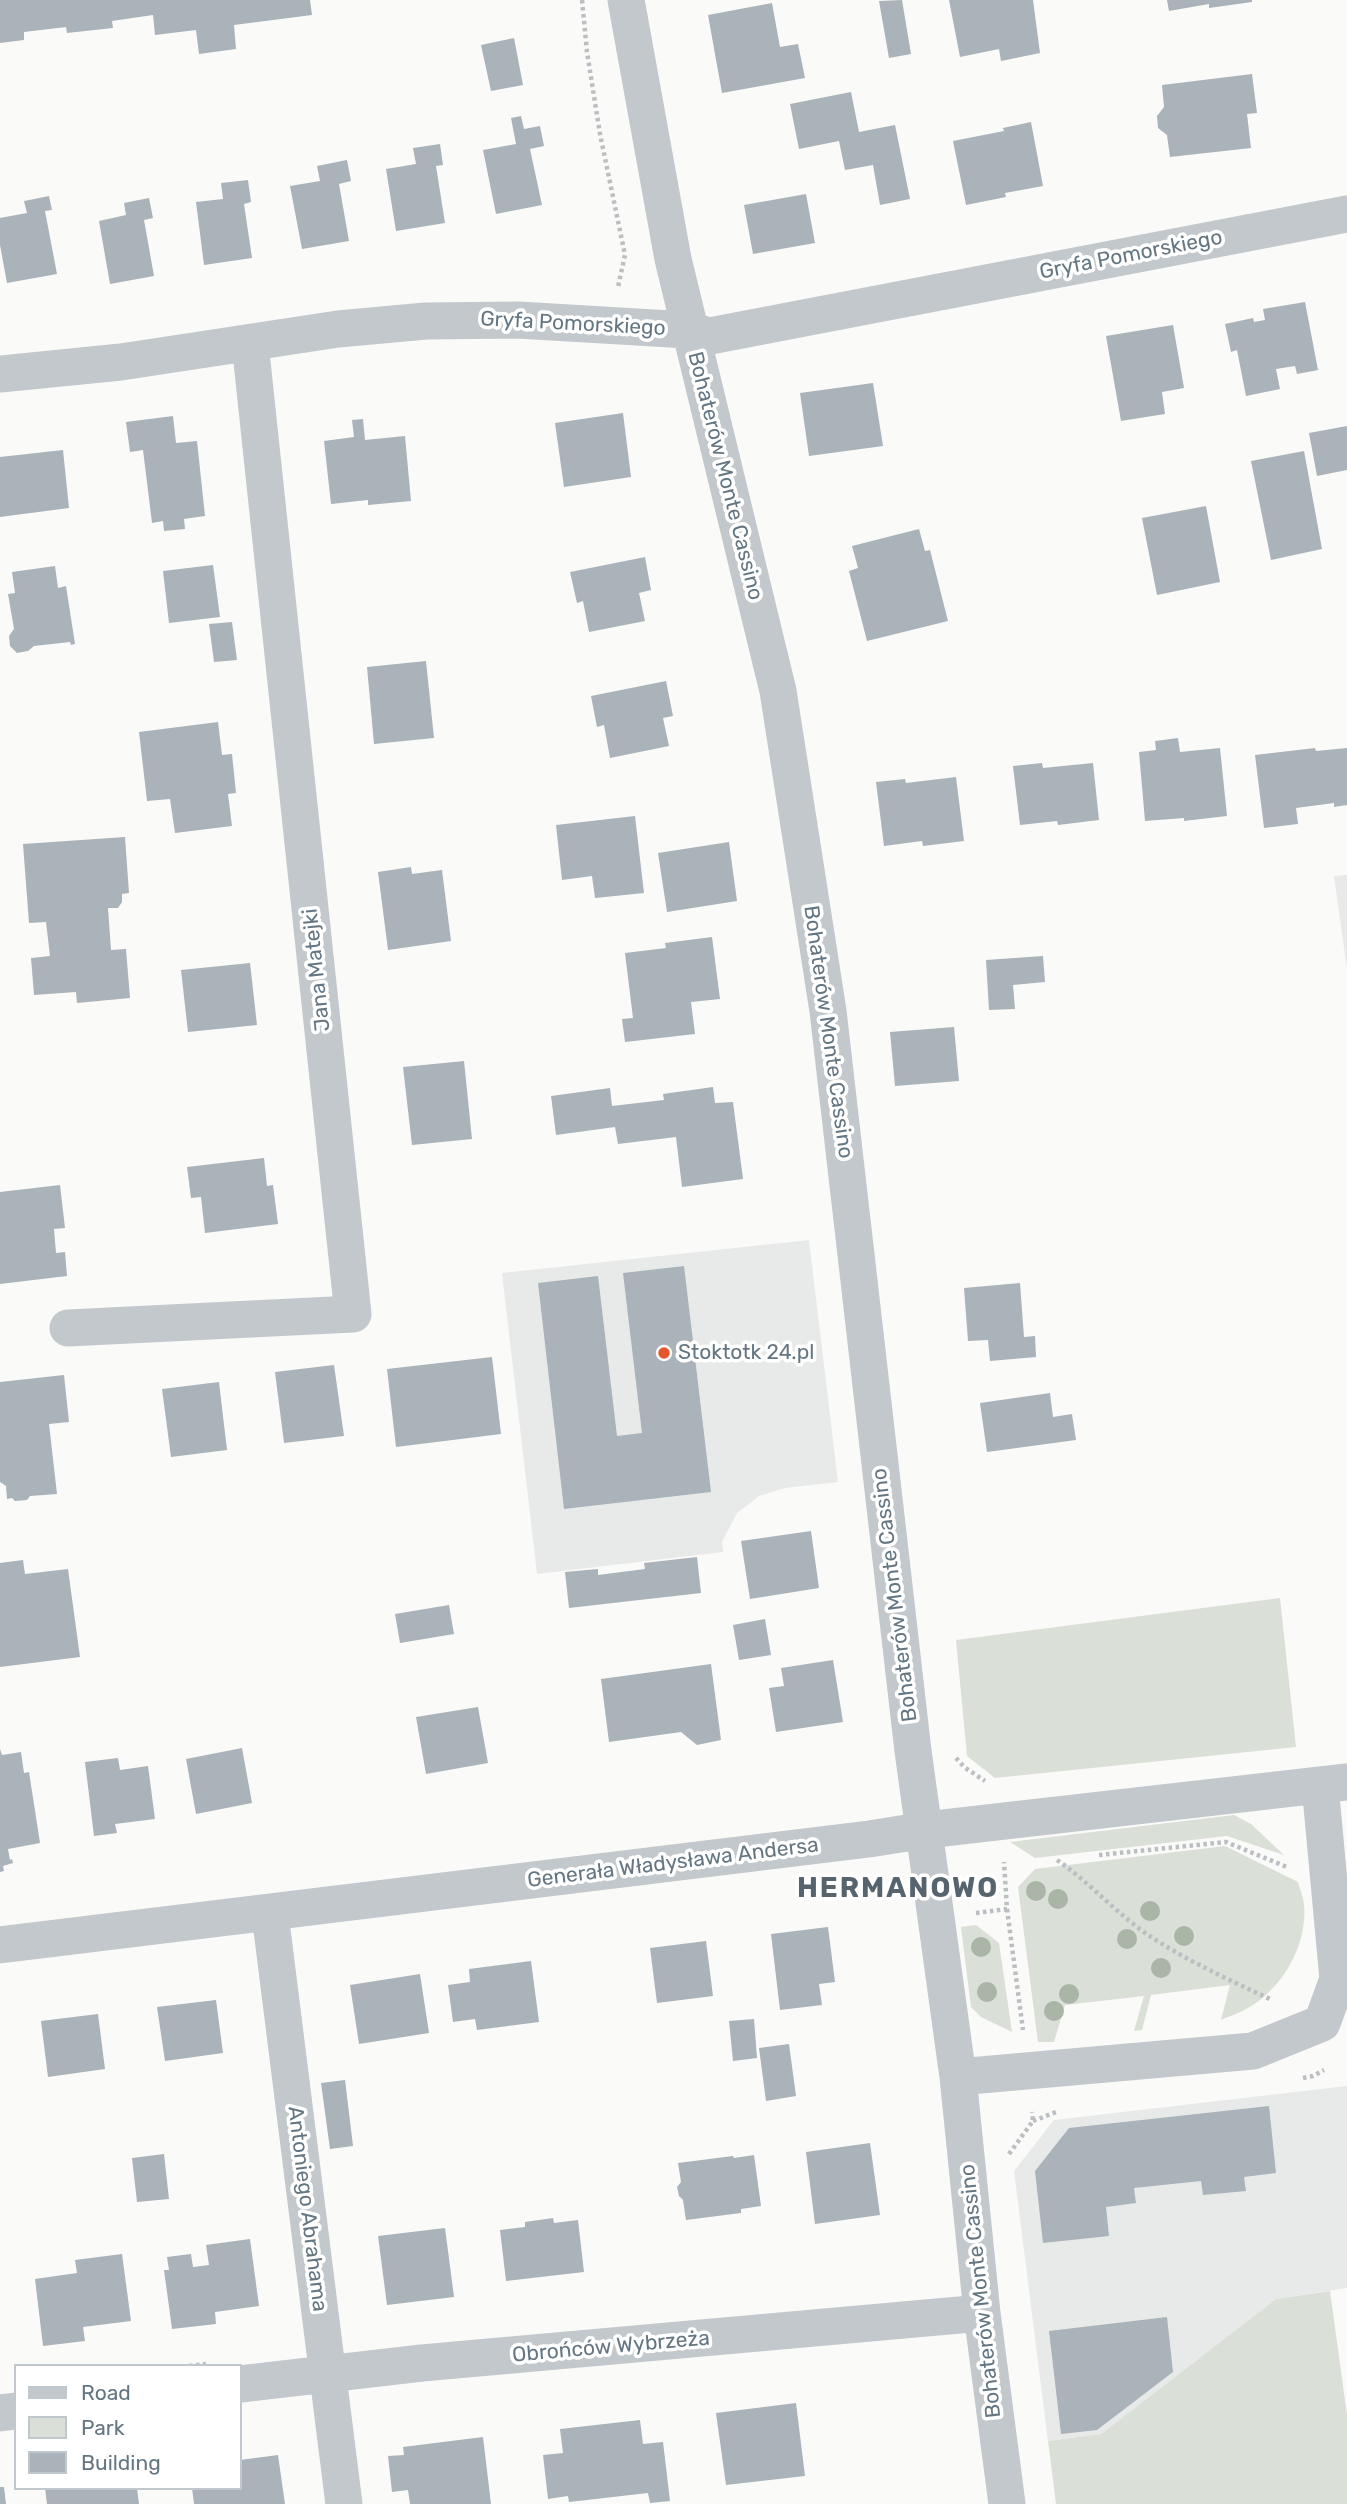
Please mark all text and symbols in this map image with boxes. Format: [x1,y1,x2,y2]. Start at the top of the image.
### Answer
street label: Gryfa Pomorskiego [1037,225,1225,285]
street label: Gryfa Pomorskiego [480,307,666,341]
street label: Bohaterów Monte Cassino [682,349,768,603]
street label: Bohaterów Monte Cassino [798,904,858,1160]
street label: Jana Matejki [298,907,336,1033]
place label: Stoktotk 24.pl [678,1340,814,1366]
marker: Stoktotk 24.pl [656,1345,672,1361]
street label: Bohaterów Monte Cassino [867,1467,923,1723]
street label: Generała Władysława Andersa [526,1833,820,1893]
district label: HERMANOWO [798,1872,998,1906]
street label: Antoniego Abrahama [282,2105,332,2313]
street label: Bohaterów Monte Cassino [955,2163,1007,2419]
street label: Obrońców Wybrzeża [511,2326,711,2368]
legend [14,2364,242,2490]
text: Road [81,2380,131,2405]
text: Park [81,2415,125,2440]
text: Building [81,2450,161,2475]

